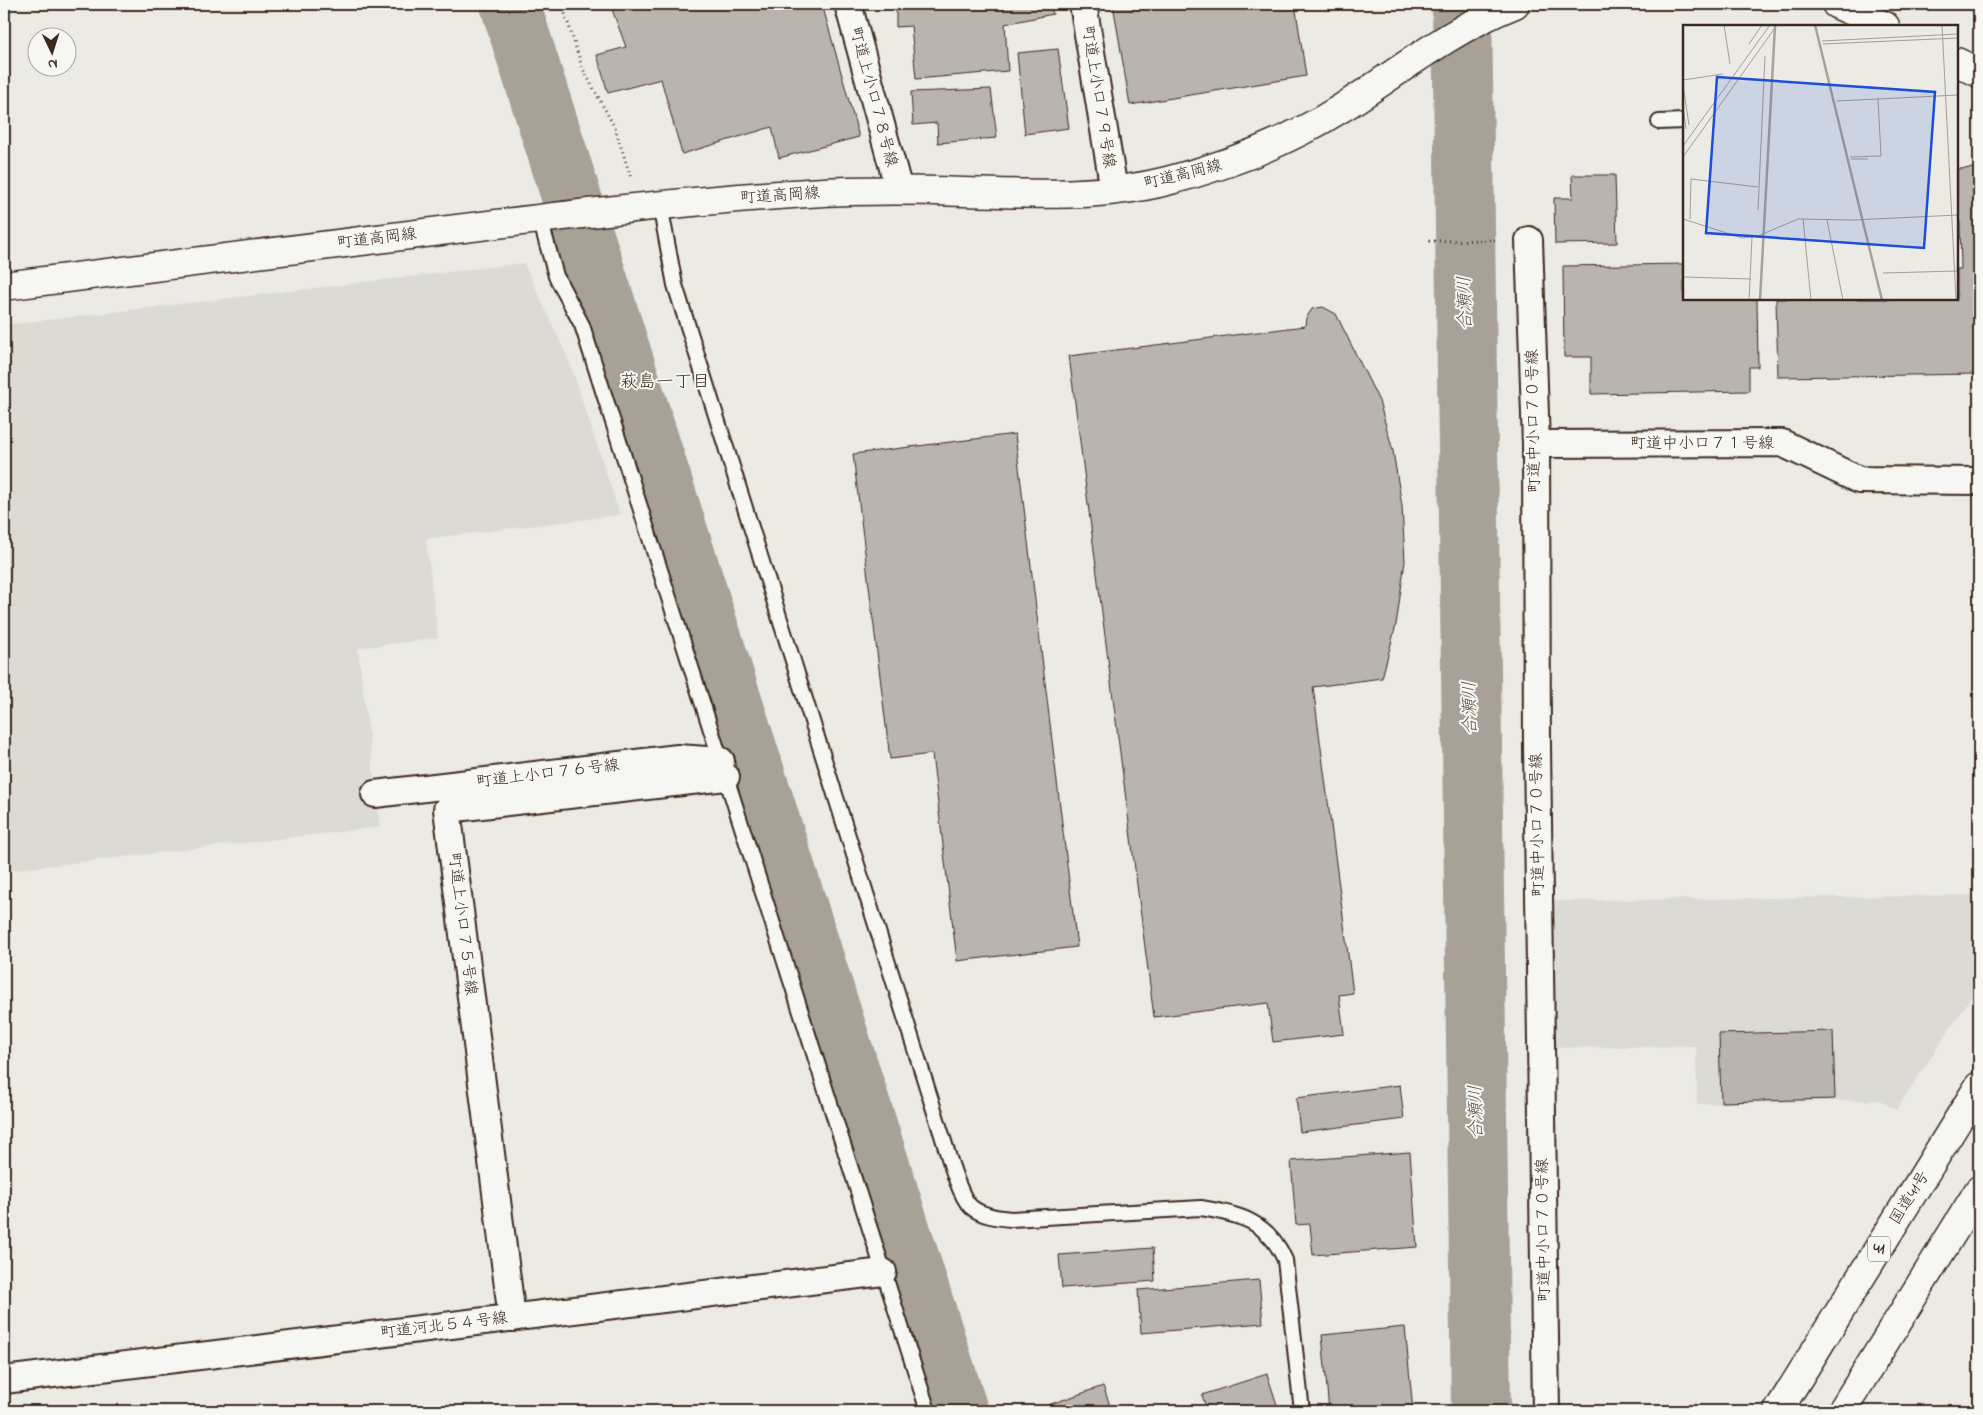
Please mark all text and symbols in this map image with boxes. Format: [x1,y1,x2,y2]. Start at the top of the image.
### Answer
street label: 町道上小口７８号線 [843,24,903,170]
street label: 町道上小口７９号線 [1075,24,1121,170]
inset map [1683,25,1958,300]
north arrow [28,28,78,78]
text: N [47,53,58,74]
street label: 町道高岡線 [1141,154,1225,196]
street label: 町道高岡線 [739,181,821,211]
street label: 町道高岡線 [336,222,418,256]
water label: 合瀬川 [1453,276,1479,330]
street label: 町道中小口７０号線 [1521,349,1547,493]
district label: 萩島一丁目 [620,370,710,396]
street label: 町道中小口７１号線 [1630,432,1774,456]
water label: 合瀬川 [1458,681,1484,735]
street label: 町道上小口７６号線 [475,753,621,795]
street label: 町道中小口７０号線 [1525,753,1551,897]
street label: 町道上小口７５号線 [441,851,483,997]
water label: 合瀬川 [1464,1085,1490,1139]
street label: 町道中小口７０号線 [1531,1158,1557,1302]
street label: 国道41号 [1884,1166,1936,1230]
road number: 41 [1868,1236,1890,1262]
street label: 町道河北５４号線 [379,1306,509,1346]

